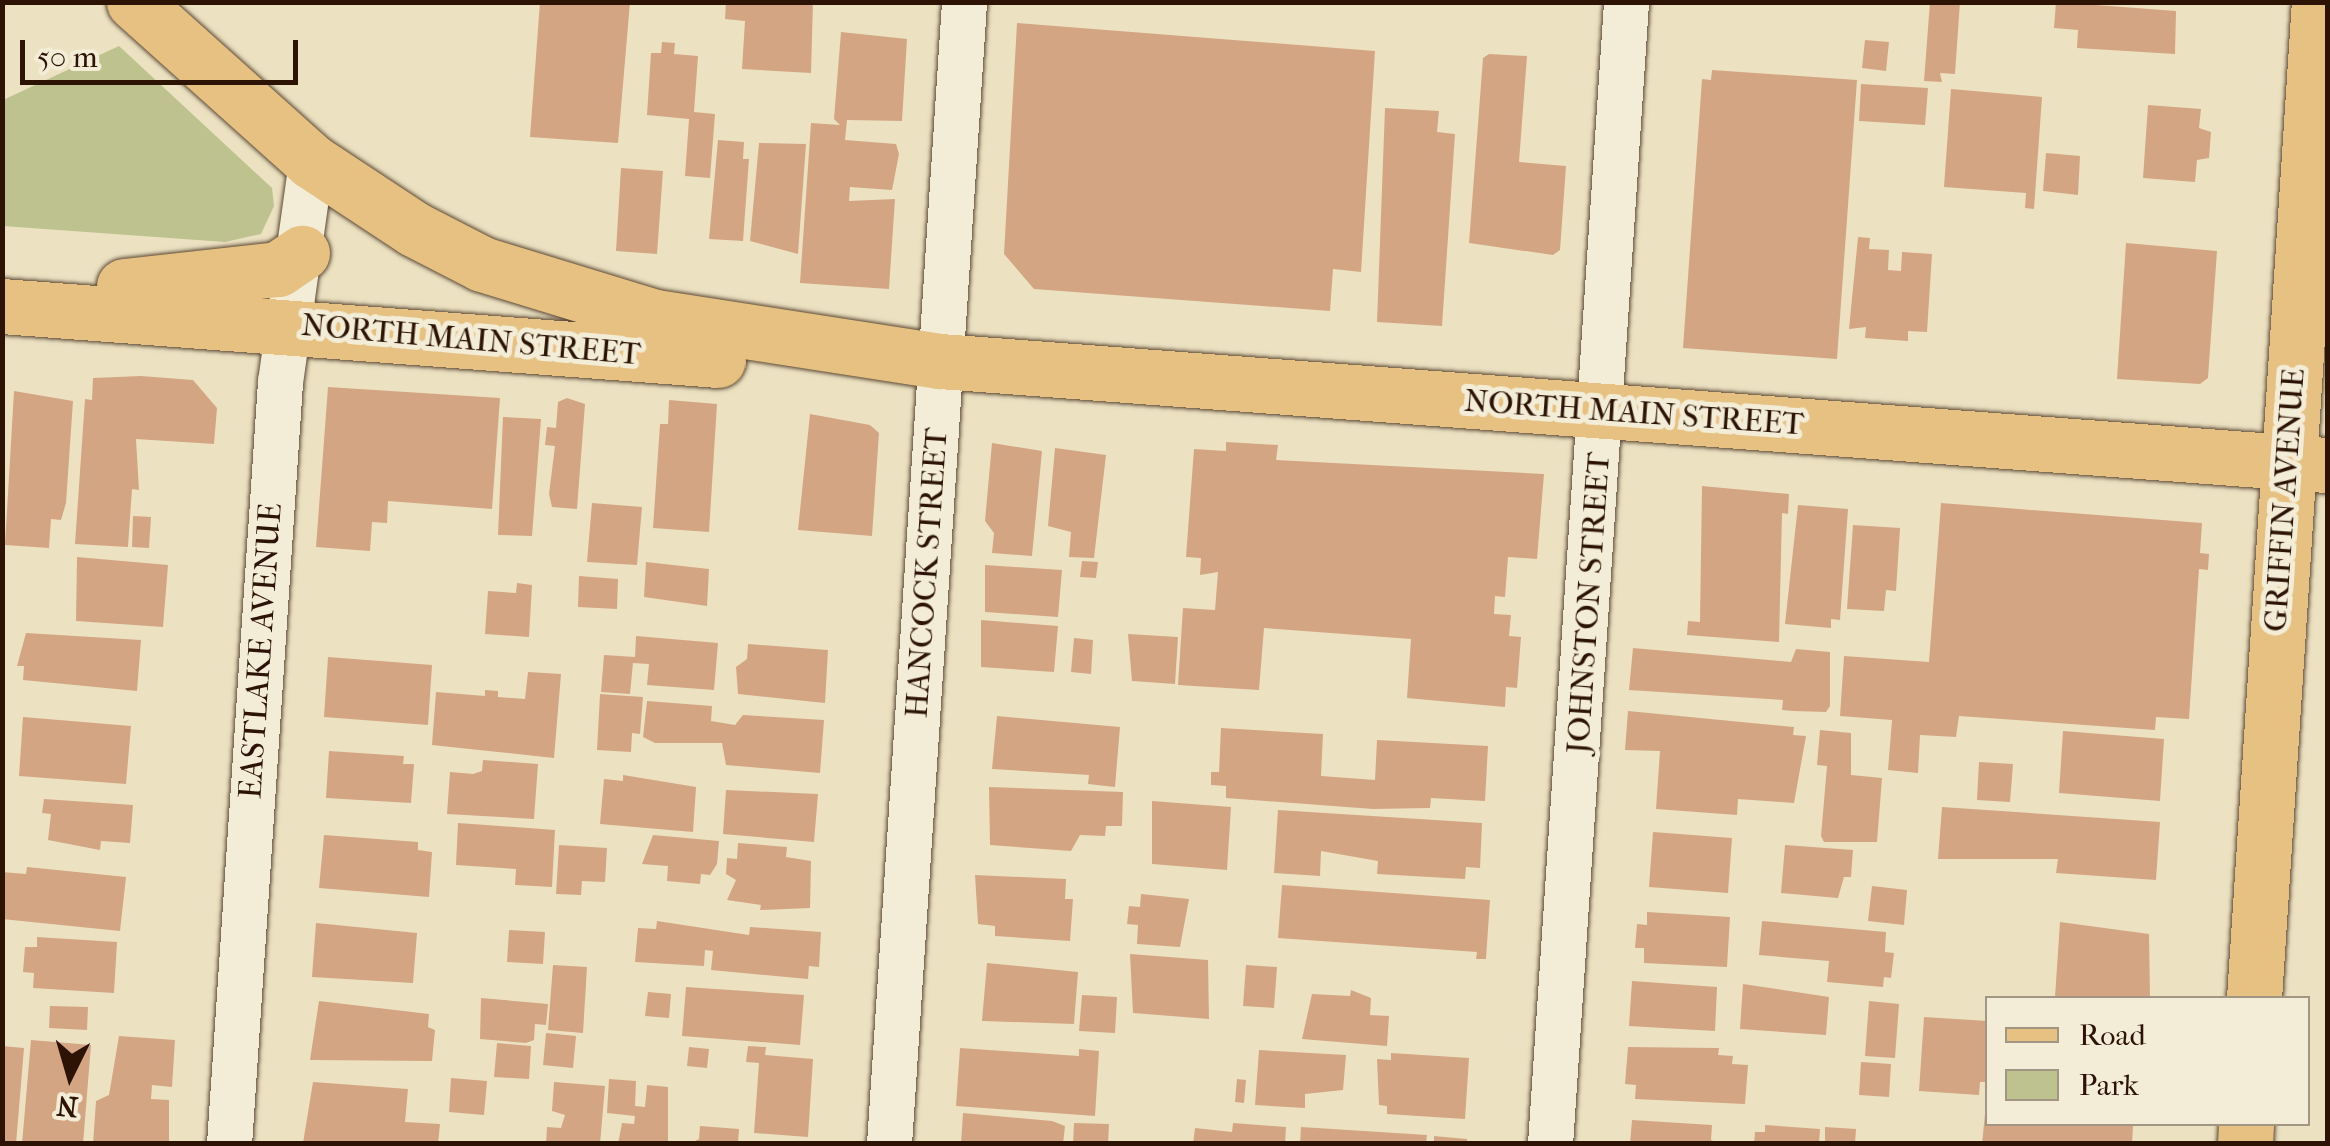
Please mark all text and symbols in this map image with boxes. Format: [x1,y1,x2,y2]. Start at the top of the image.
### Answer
scale bar [25,20,302,82]
text: 50 m [37,40,98,75]
street label: NORTH MAIN STREET [300,306,642,374]
street label: GRIFFIN AVENUE [2257,367,2313,633]
street label: NORTH MAIN STREET [1463,382,1805,444]
street label: HANCOCK STREET [898,427,956,719]
street label: JOHNSTON STREET [1559,451,1619,755]
street label: EASTLAKE AVENUE [232,502,290,800]
legend [1985,996,2310,1126]
text: Road [2079,1018,2146,1053]
north arrow [20,1026,120,1126]
text: Park [2079,1068,2139,1103]
text: N [55,1089,79,1124]

